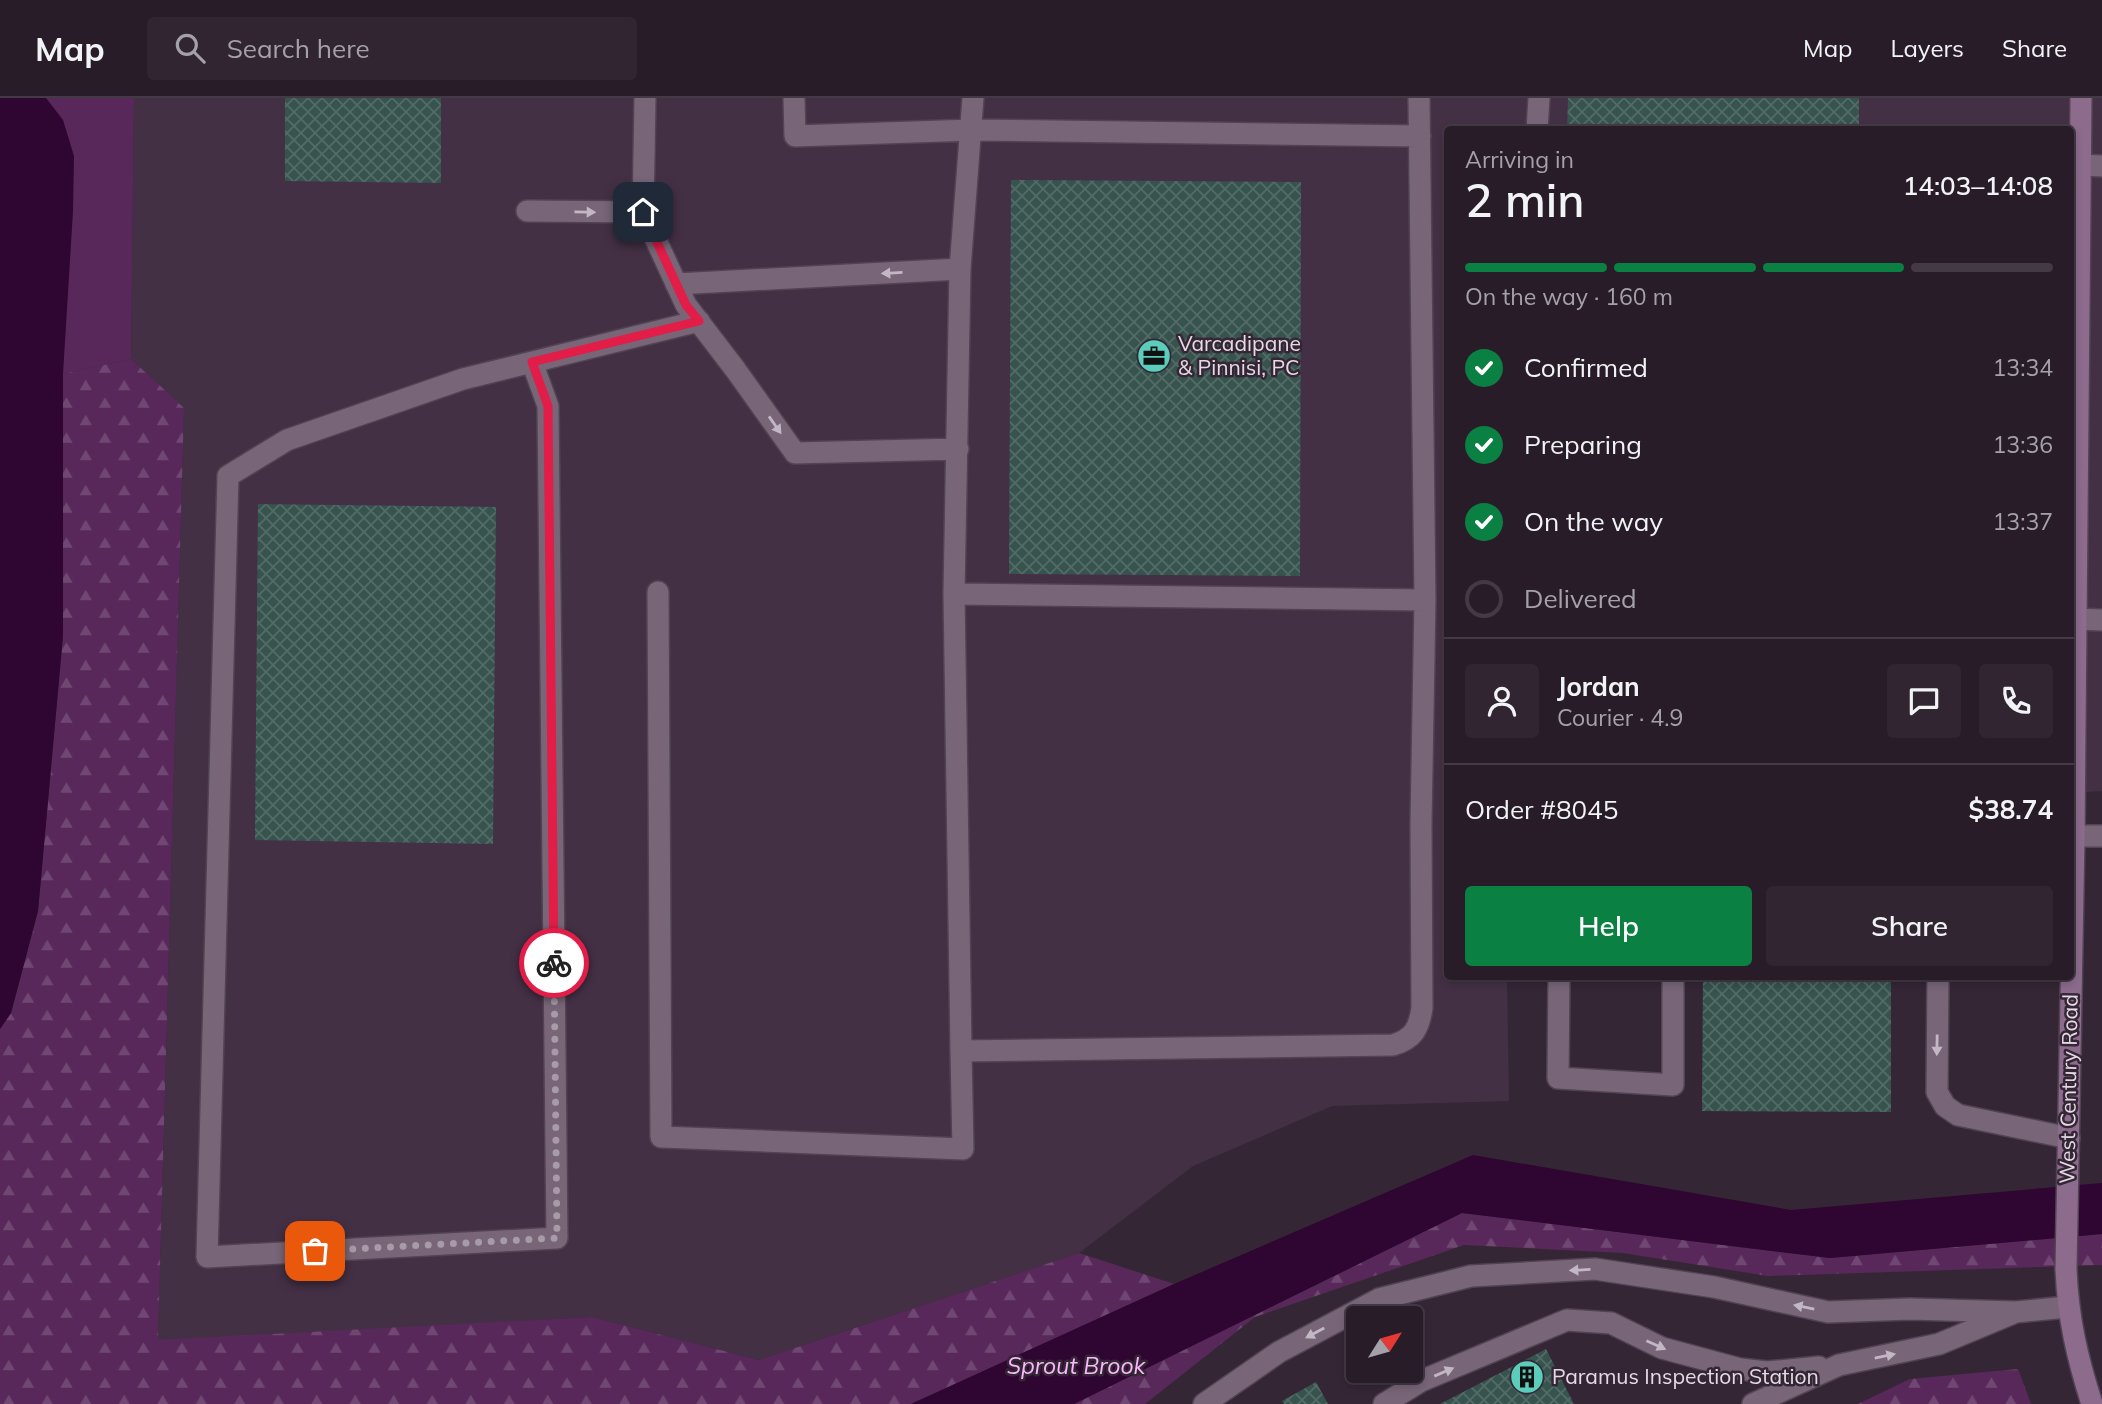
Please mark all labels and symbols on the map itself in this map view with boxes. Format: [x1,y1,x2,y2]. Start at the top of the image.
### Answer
pin [613,182,673,242]
one-way arrow [574,206,596,217]
one-way arrow [881,267,903,278]
place label: Varcadipane & Pinnisi, PC [1178,330,1301,380]
office icon: Varcadipane & Pinnisi, PC [1135,337,1173,375]
one-way arrow [768,416,782,434]
courier [519,928,589,998]
street label: West Century Road [2053,994,2083,1184]
one-way arrow [1931,1034,1943,1056]
pin [285,1221,345,1281]
one-way arrow [1569,1265,1591,1276]
one-way arrow [1793,1301,1815,1312]
north arrow [1346,1306,1423,1382]
one-way arrow [1305,1327,1325,1338]
one-way arrow [1646,1339,1666,1351]
one-way arrow [1874,1350,1896,1361]
water label: Sprout Brook [1007,1351,1147,1380]
building icon: Paramus Inspection Station [1508,1358,1546,1396]
place label: Paramus Inspection Station [1552,1363,1819,1389]
one-way arrow [1433,1366,1454,1377]

